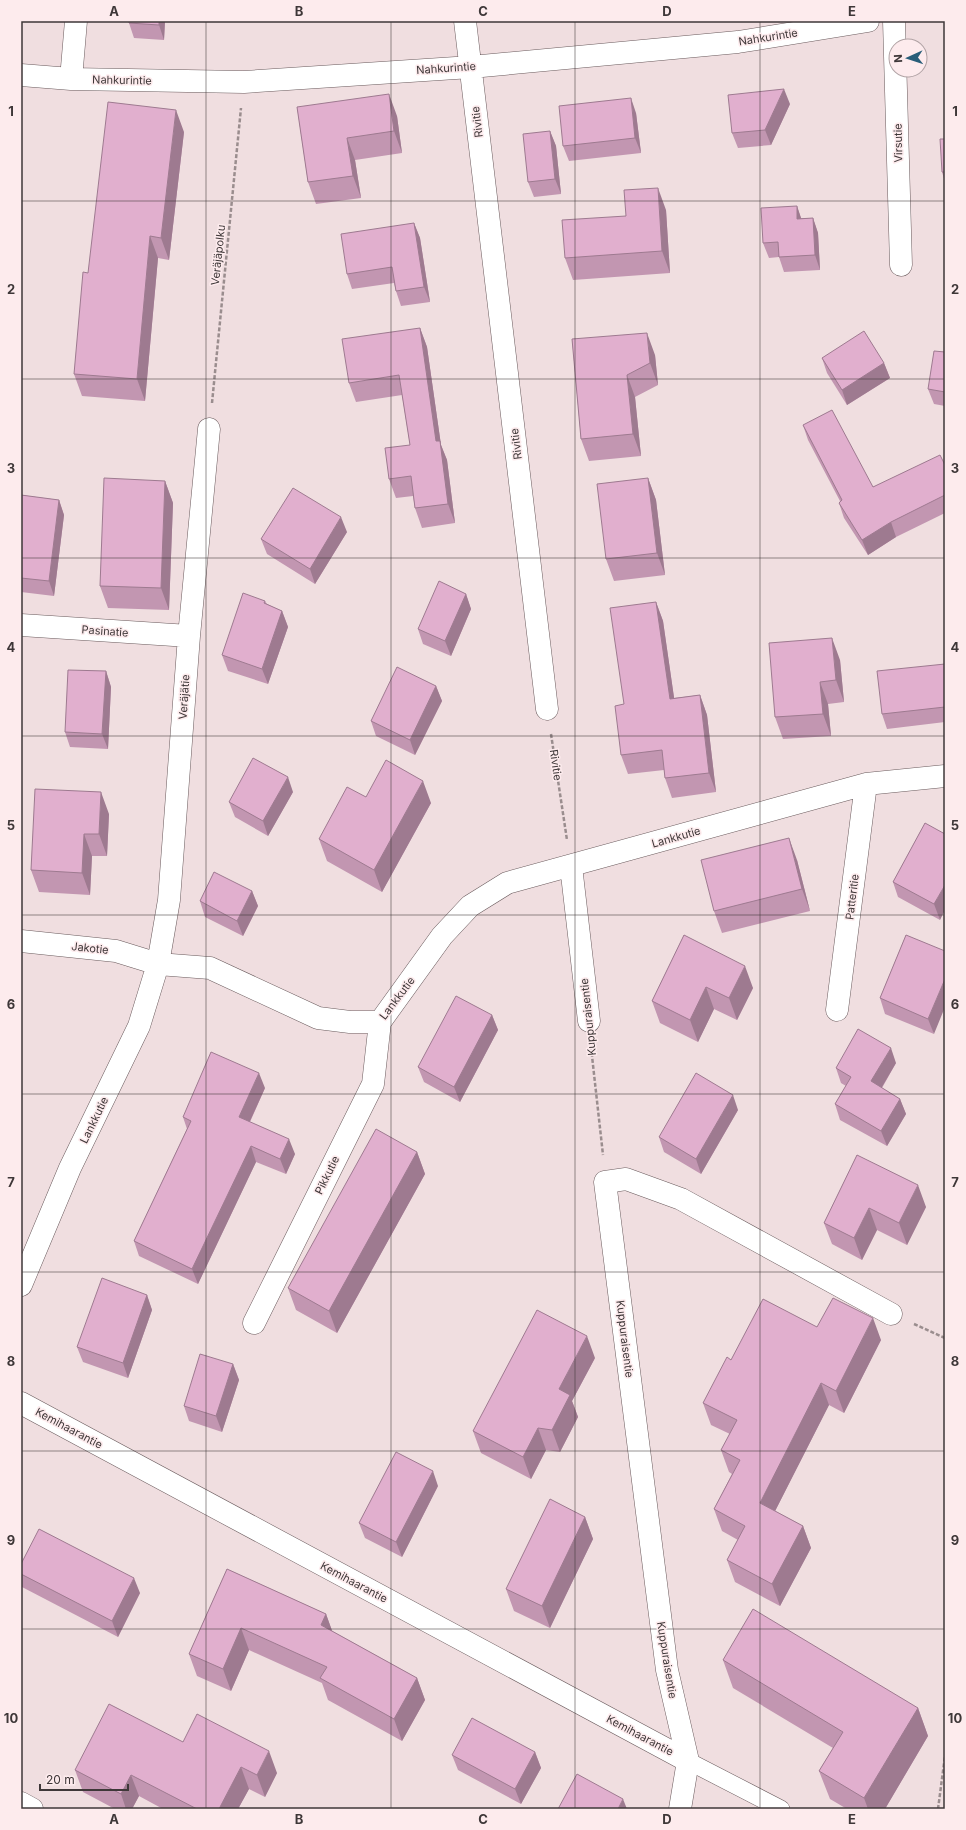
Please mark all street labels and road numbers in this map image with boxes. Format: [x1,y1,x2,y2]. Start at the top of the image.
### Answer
street label: Nahkurintie [737,25,799,49]
street label: Nahkurintie [416,59,476,77]
street label: Nahkurintie [92,72,152,88]
street label: Rivitie [468,106,486,138]
street label: Virsutie [891,123,905,163]
street label: Veräjäpolku [208,224,228,286]
street label: Rivitie [507,428,525,460]
street label: Pasinatie [81,622,129,640]
street label: Veräjätie [175,674,193,720]
street label: Rivitie [547,749,565,781]
street label: Lankkutie [650,823,702,851]
street label: Patteritie [842,873,862,921]
street label: Jakotie [71,939,109,957]
street label: Lankkutie [376,974,418,1022]
street label: Kuppuraisentie [577,978,599,1056]
street label: Lankkutie [77,1094,111,1146]
street label: Pikkutie [312,1154,342,1196]
street label: Kuppuraisentie [613,1299,637,1379]
street label: Kemihaarantie [33,1404,105,1452]
street label: Kemihaarantie [318,1558,390,1606]
street label: Kuppuraisentie [654,1620,680,1700]
street label: Kemihaarantie [604,1711,676,1759]

